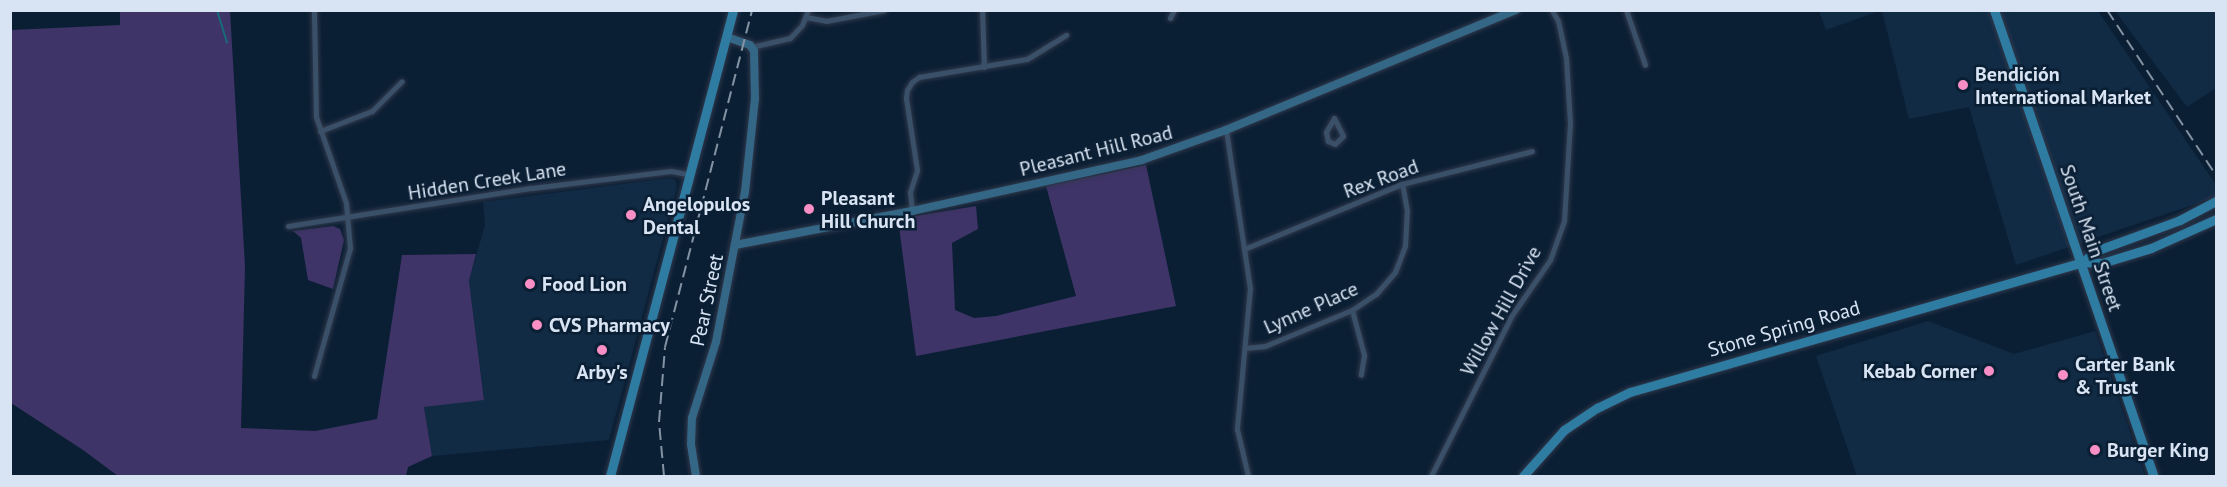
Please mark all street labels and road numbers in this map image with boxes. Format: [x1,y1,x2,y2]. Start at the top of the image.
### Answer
street label: Pleasant Hill Road [1017,120,1175,182]
street label: Rex Road [1340,154,1422,204]
street label: Hidden Creek Lane [406,157,568,205]
street label: South Main Street [2055,161,2127,315]
street label: Willow Hill Drive [1455,242,1547,380]
street label: Pear Street [686,252,728,348]
street label: Lynne Place [1260,277,1362,339]
street label: Stone Spring Road [1705,296,1863,362]

